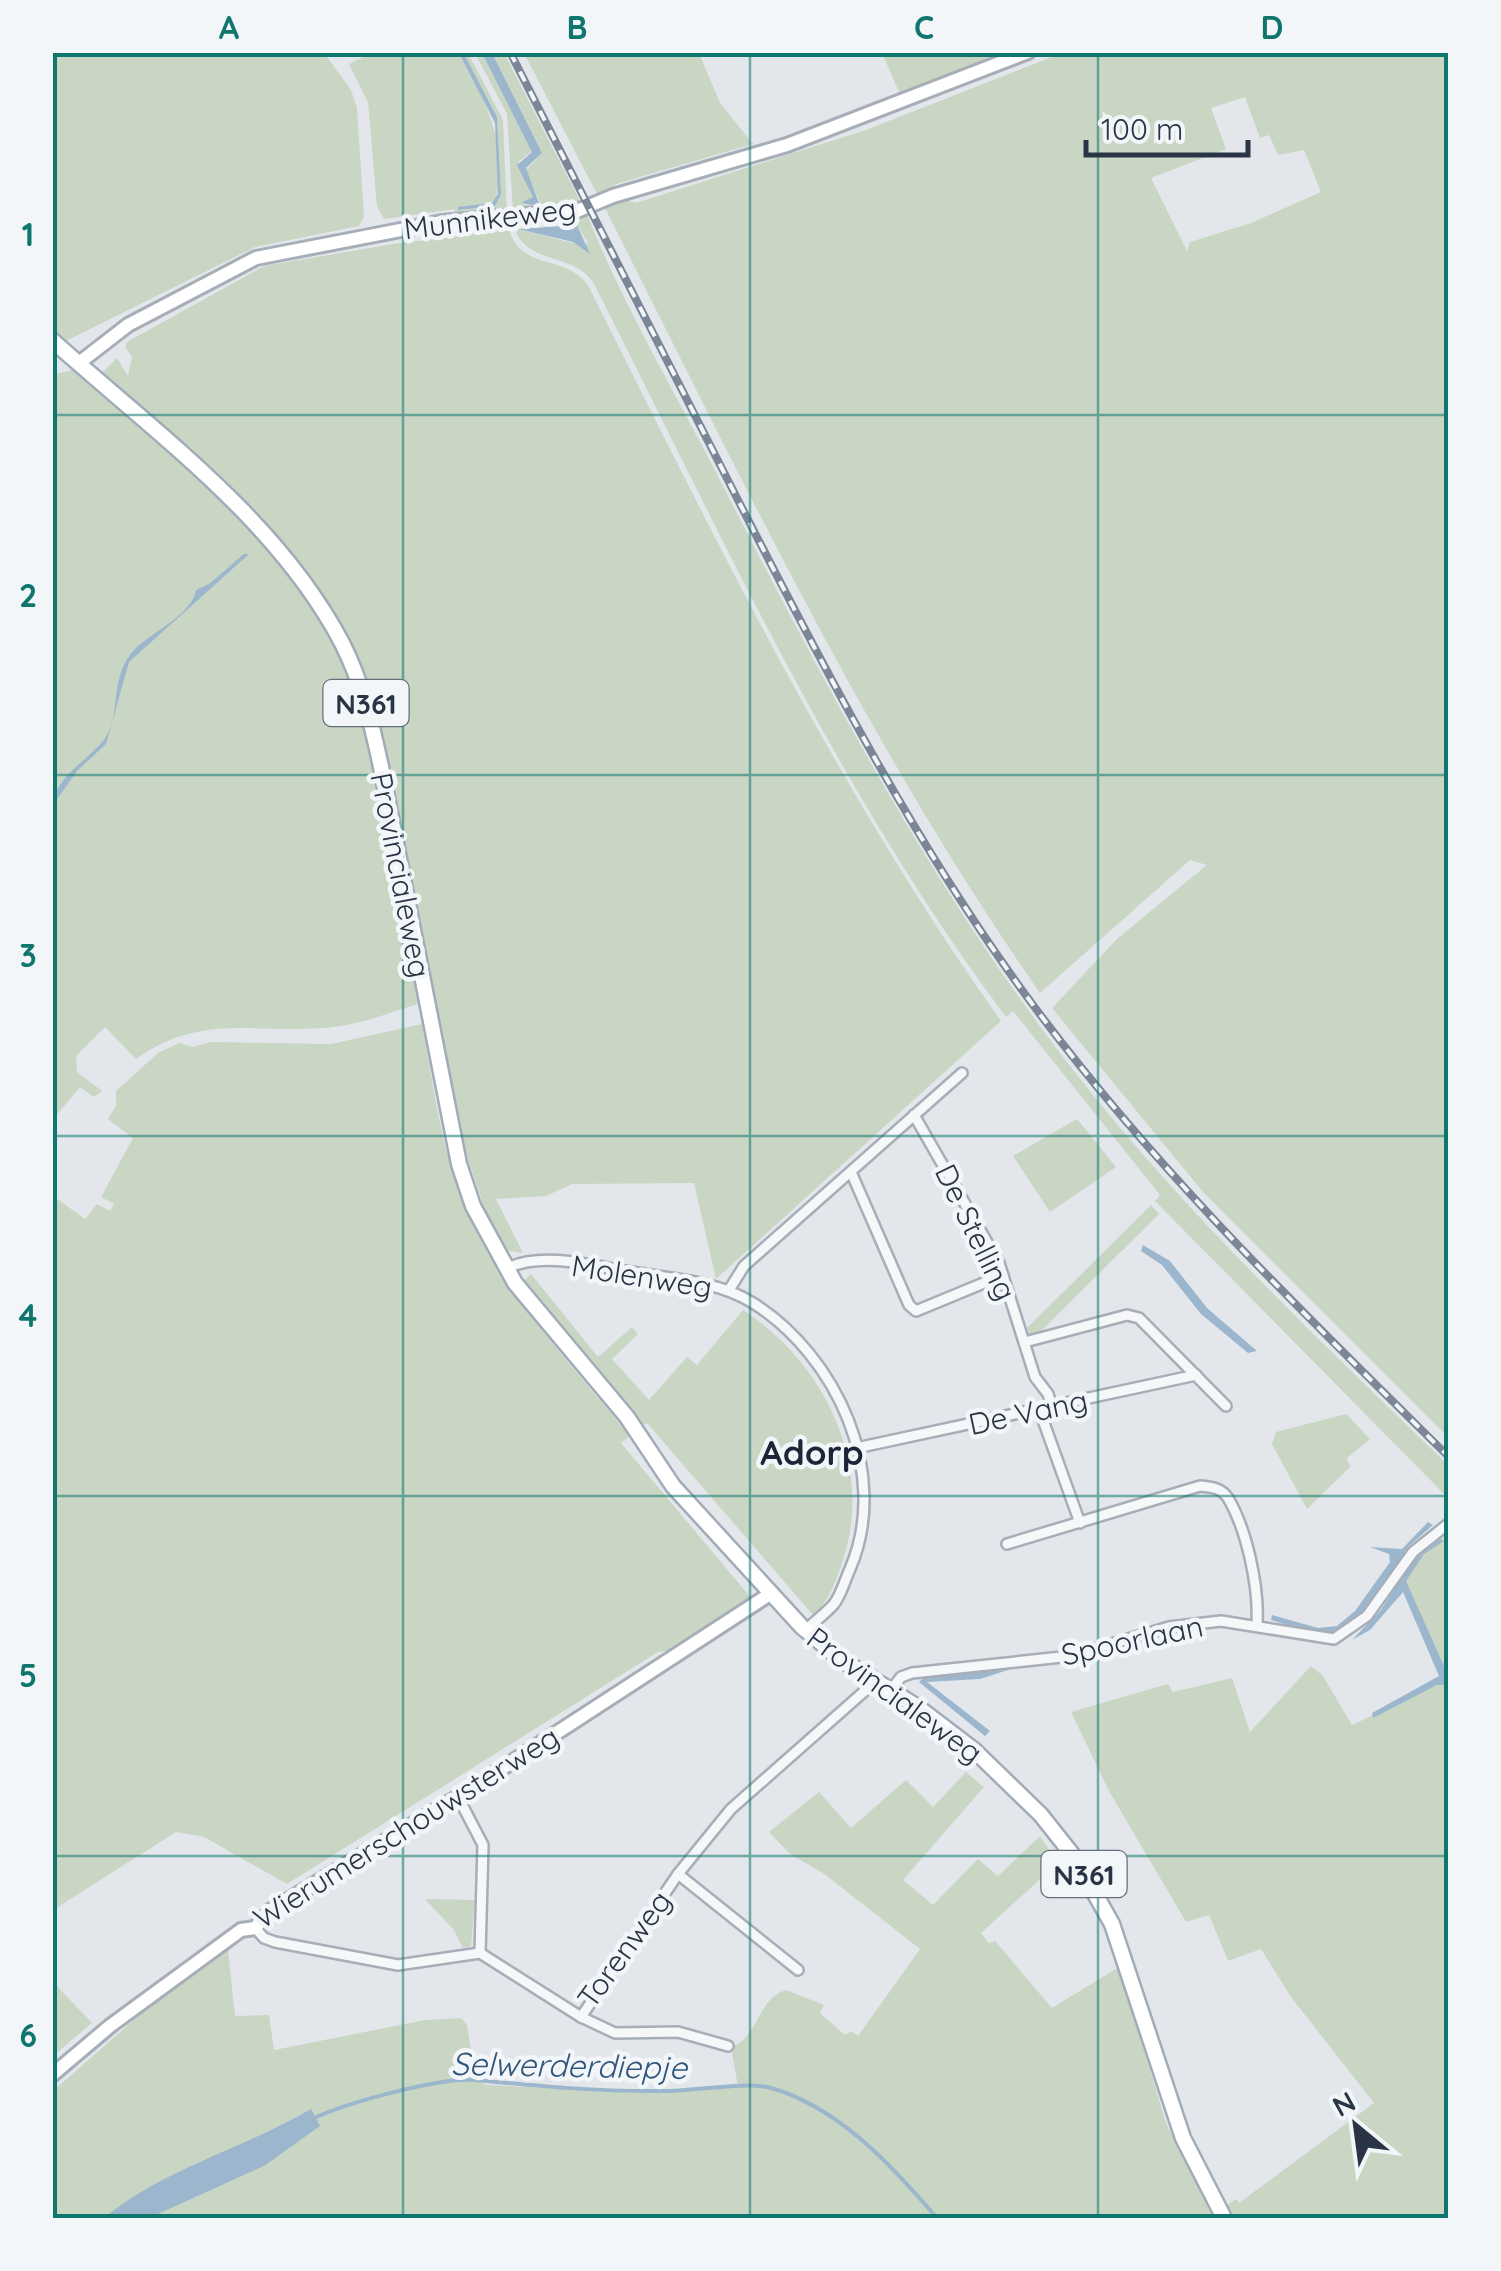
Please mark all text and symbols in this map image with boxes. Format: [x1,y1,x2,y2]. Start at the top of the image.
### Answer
text: A [219,7,240,47]
text: B [567,7,587,47]
text: C [914,7,934,47]
text: D [1261,7,1283,47]
scale bar [1086,95,1248,157]
text: 100 m [1101,110,1183,148]
street label: Munnikeweg [402,189,578,247]
text: 1 [22,214,34,254]
text: 2 [19,575,37,615]
road number: N361 [324,680,408,726]
street label: Provincialeweg [362,769,440,981]
text: 3 [19,935,37,975]
street label: De Stelling [927,1158,1025,1306]
street label: Molenweg [569,1246,715,1306]
text: 4 [19,1295,38,1335]
street label: De Vang [965,1381,1091,1443]
district label: Adorp [760,1430,864,1474]
street label: Spoorlaan [1058,1606,1206,1674]
street label: Provincialeweg [800,1618,990,1772]
text: 5 [19,1655,37,1695]
street label: Wierumerschouwsterweg [246,1717,566,1937]
road number: N361 [1042,1851,1126,1897]
street label: Torenweg [569,1883,679,2015]
text: 6 [19,2015,37,2055]
water label: Selwerderdiepje [451,2043,689,2087]
north arrow [1306,2076,1406,2176]
text: N [1326,2083,1361,2124]

